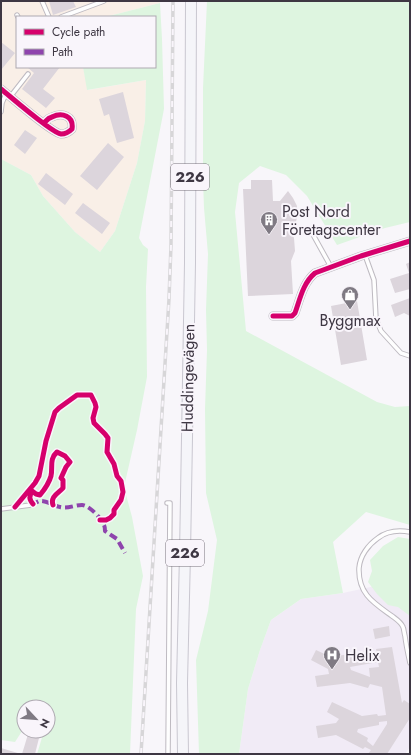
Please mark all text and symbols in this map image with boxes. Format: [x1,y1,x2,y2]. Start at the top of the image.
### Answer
legend [16,16,156,68]
text: Cycle path [52,23,105,41]
text: Path [52,43,73,61]
road number: 226 [171,164,209,190]
place label: Post Nord Företagscenter [282,200,381,241]
building icon: Post Nord Företagscenter [259,210,279,235]
shop icon: Byggmax [340,285,360,310]
place label: Byggmax [320,309,381,332]
street label: Huddingevägen [176,324,200,432]
road number: 226 [166,540,204,566]
place label: Helix [345,644,380,667]
hospital icon: Helix [322,645,342,670]
north arrow [16,699,56,739]
text: N [36,716,54,731]

